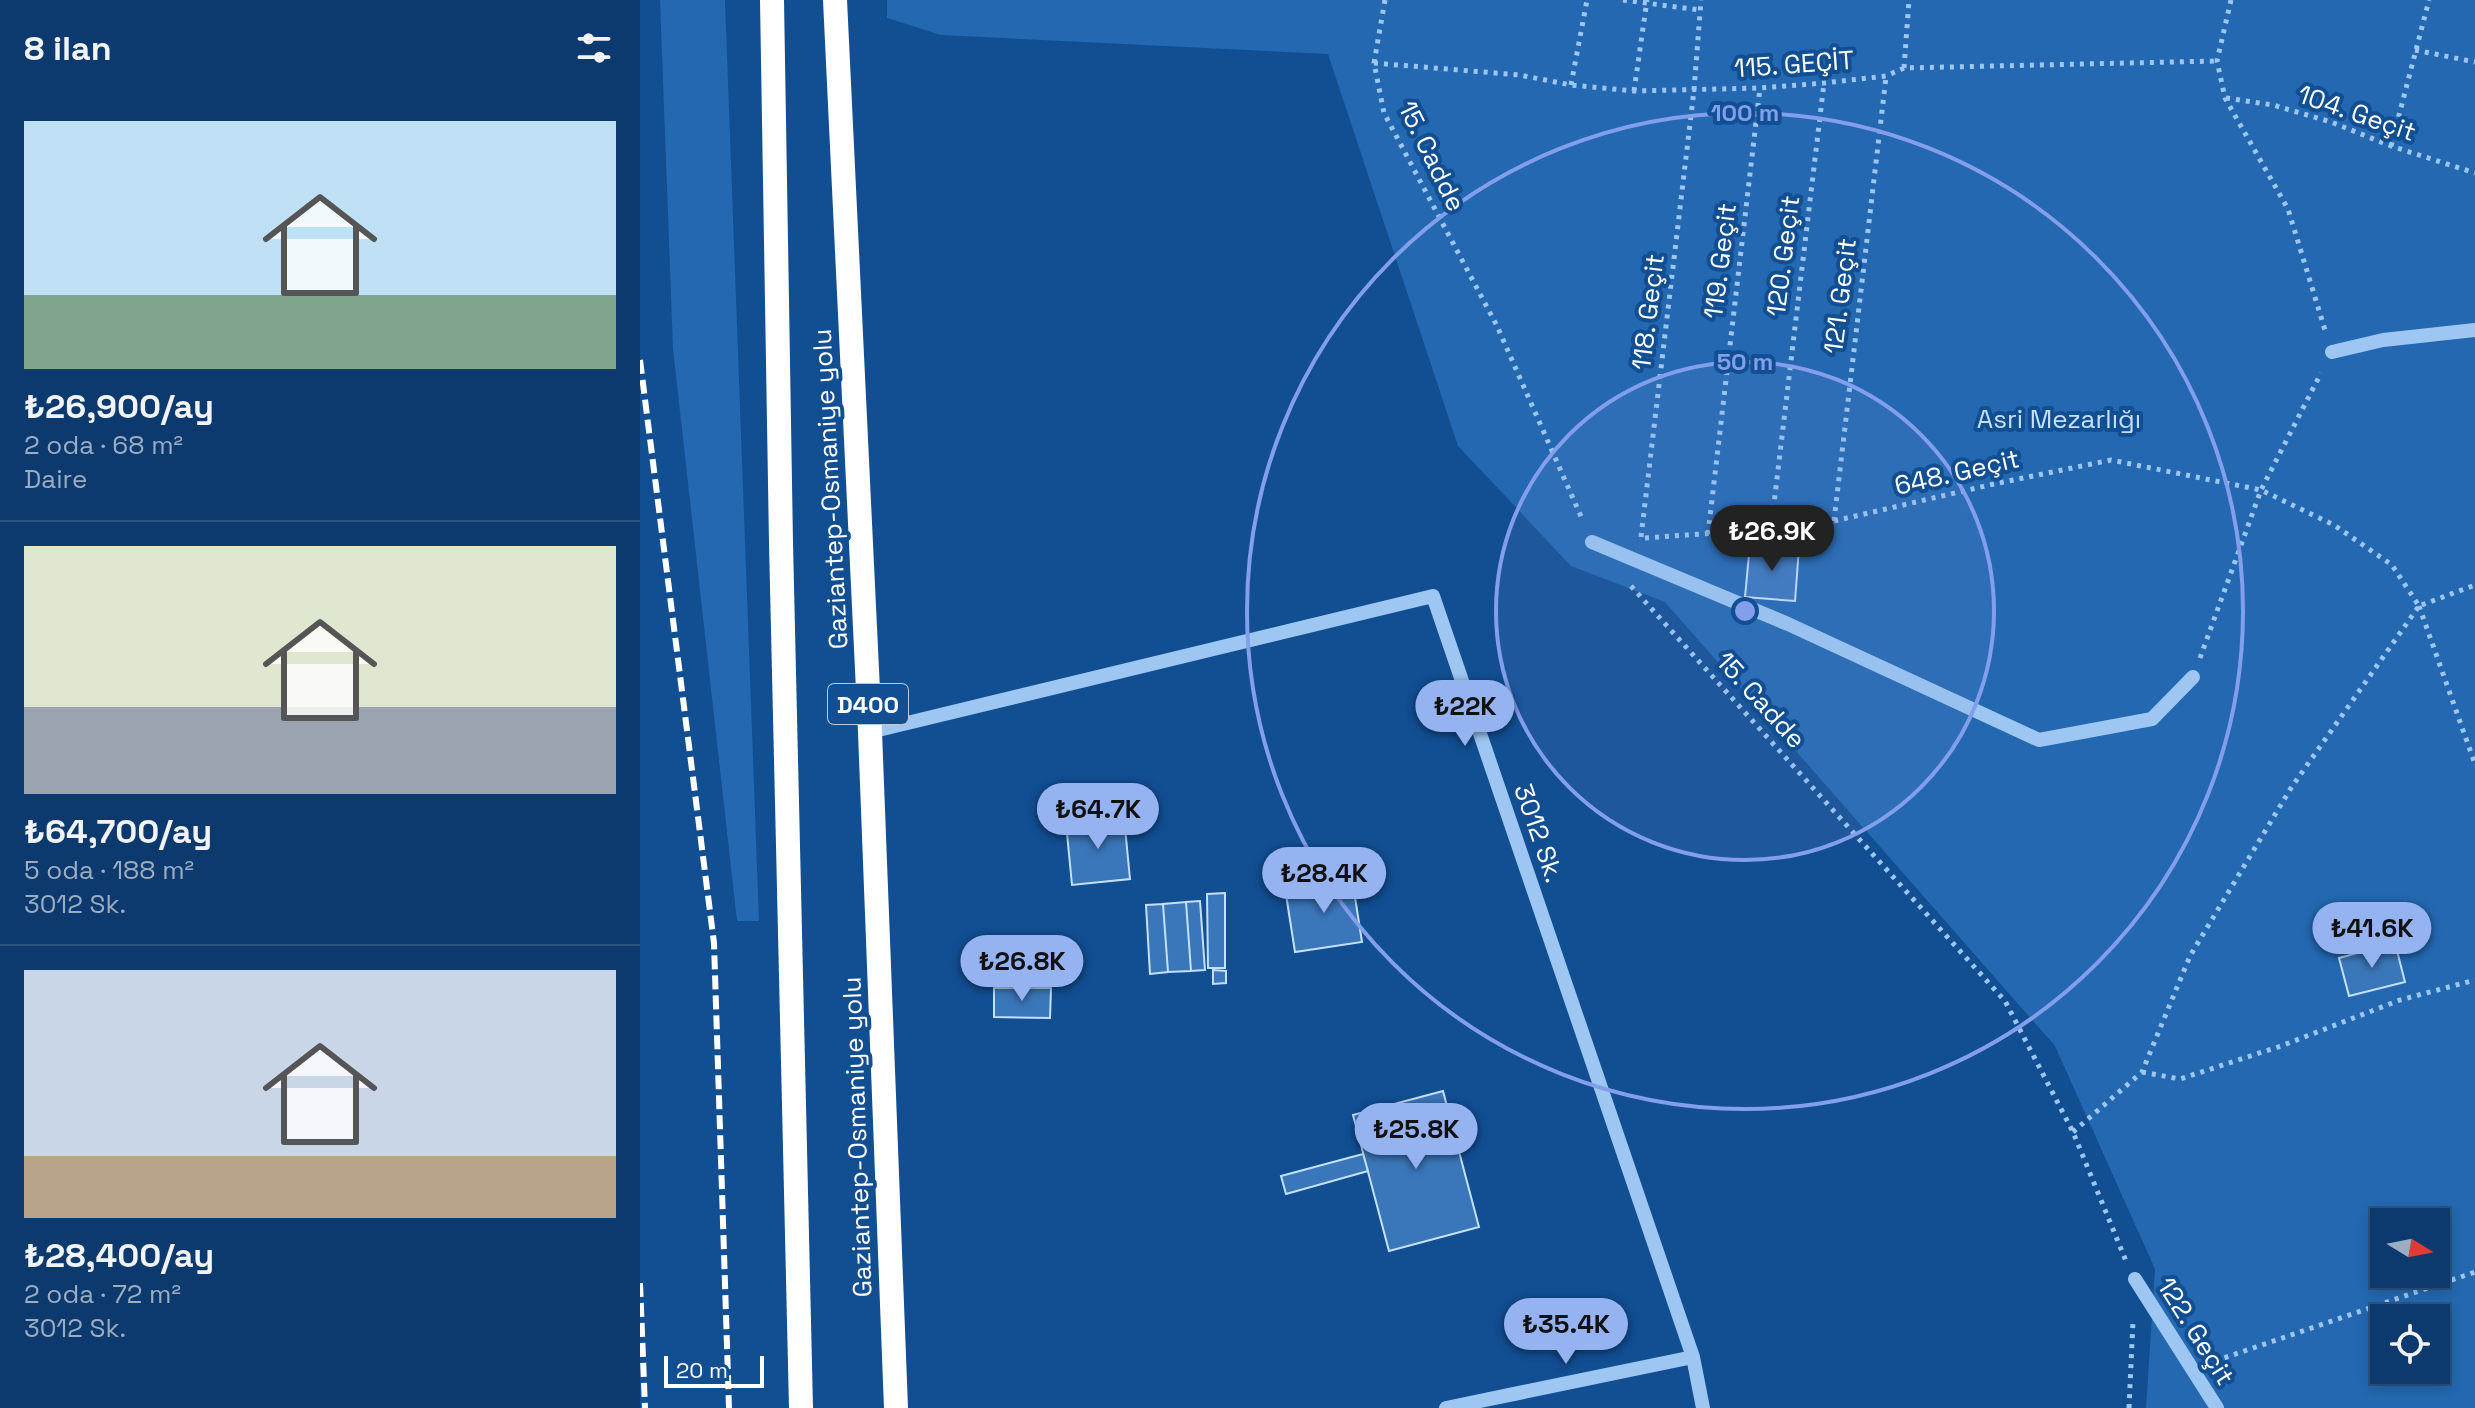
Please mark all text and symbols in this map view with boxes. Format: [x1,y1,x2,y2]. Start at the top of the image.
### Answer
icon: filters [572,26,616,70]
text: 8 ilan [24,27,112,70]
street label: 115. GEÇİT [1733,43,1855,85]
street label: 104. Geçit [2293,77,2421,149]
street label: 15. Cadde [1391,95,1473,217]
text: 100 m [1711,97,1779,128]
icon: home [248,173,392,317]
street label: 120. Geçit [1759,194,1807,318]
street label: 119. Geçit [1696,201,1744,321]
street label: 121. Geçit [1816,236,1864,356]
street label: 118. Geçit [1624,252,1672,372]
street label: Gaziantep-Osmaniye yolu [805,328,855,650]
text: 50 m [1717,346,1773,377]
text: ₺26,900/ay [24,385,214,428]
park label: Asri Mezarlığı [1977,402,2141,436]
text: 2 oda · 68 m² [24,428,183,462]
street label: 648. Geçit [1891,441,2023,503]
text: Daire [24,462,87,496]
pin: ₺26.9K [1707,505,1837,573]
text: ₺26.9K [1728,514,1816,548]
centre of rings [1731,597,1759,625]
icon: home [248,598,392,742]
street label: 15. Cadde [1709,644,1813,756]
pin: ₺22K [1418,680,1512,748]
road number: D400 [828,684,908,724]
text: ₺22K [1433,689,1497,723]
street label: 3012 Sk. [1506,779,1572,887]
pin: ₺64.7K [1033,783,1163,851]
text: ₺64.7K [1055,792,1141,826]
text: ₺64,700/ay [24,810,212,853]
pin: ₺28.4K [1259,847,1389,915]
text: 5 oda · 188 m² [24,853,194,887]
text: ₺28.4K [1280,856,1368,890]
text: 3012 Sk. [24,887,126,921]
pin: ₺41.6K [2307,902,2437,970]
text: ₺41.6K [2330,911,2414,945]
pin: ₺26.8K [957,935,1087,1003]
text: ₺26.8K [978,944,1066,978]
street label: Gaziantep-Osmaniye yolu [834,976,880,1298]
icon: home [248,1022,392,1166]
pin: ₺25.8K [1351,1103,1481,1171]
text: ₺25.8K [1373,1112,1459,1146]
north arrow [2370,1208,2450,1288]
map controls [2370,1208,2450,1384]
text: ₺28,400/ay [24,1234,214,1277]
street label: 122. Geçit [2150,1271,2242,1391]
text: 2 oda · 72 m² [24,1277,181,1311]
pin: ₺35.4K [1501,1298,1631,1366]
button: locate [2370,1304,2450,1384]
text: ₺35.4K [1522,1307,1610,1341]
text: 3012 Sk. [24,1311,126,1345]
scale bar [664,1352,764,1388]
text: 20 m [676,1356,728,1384]

